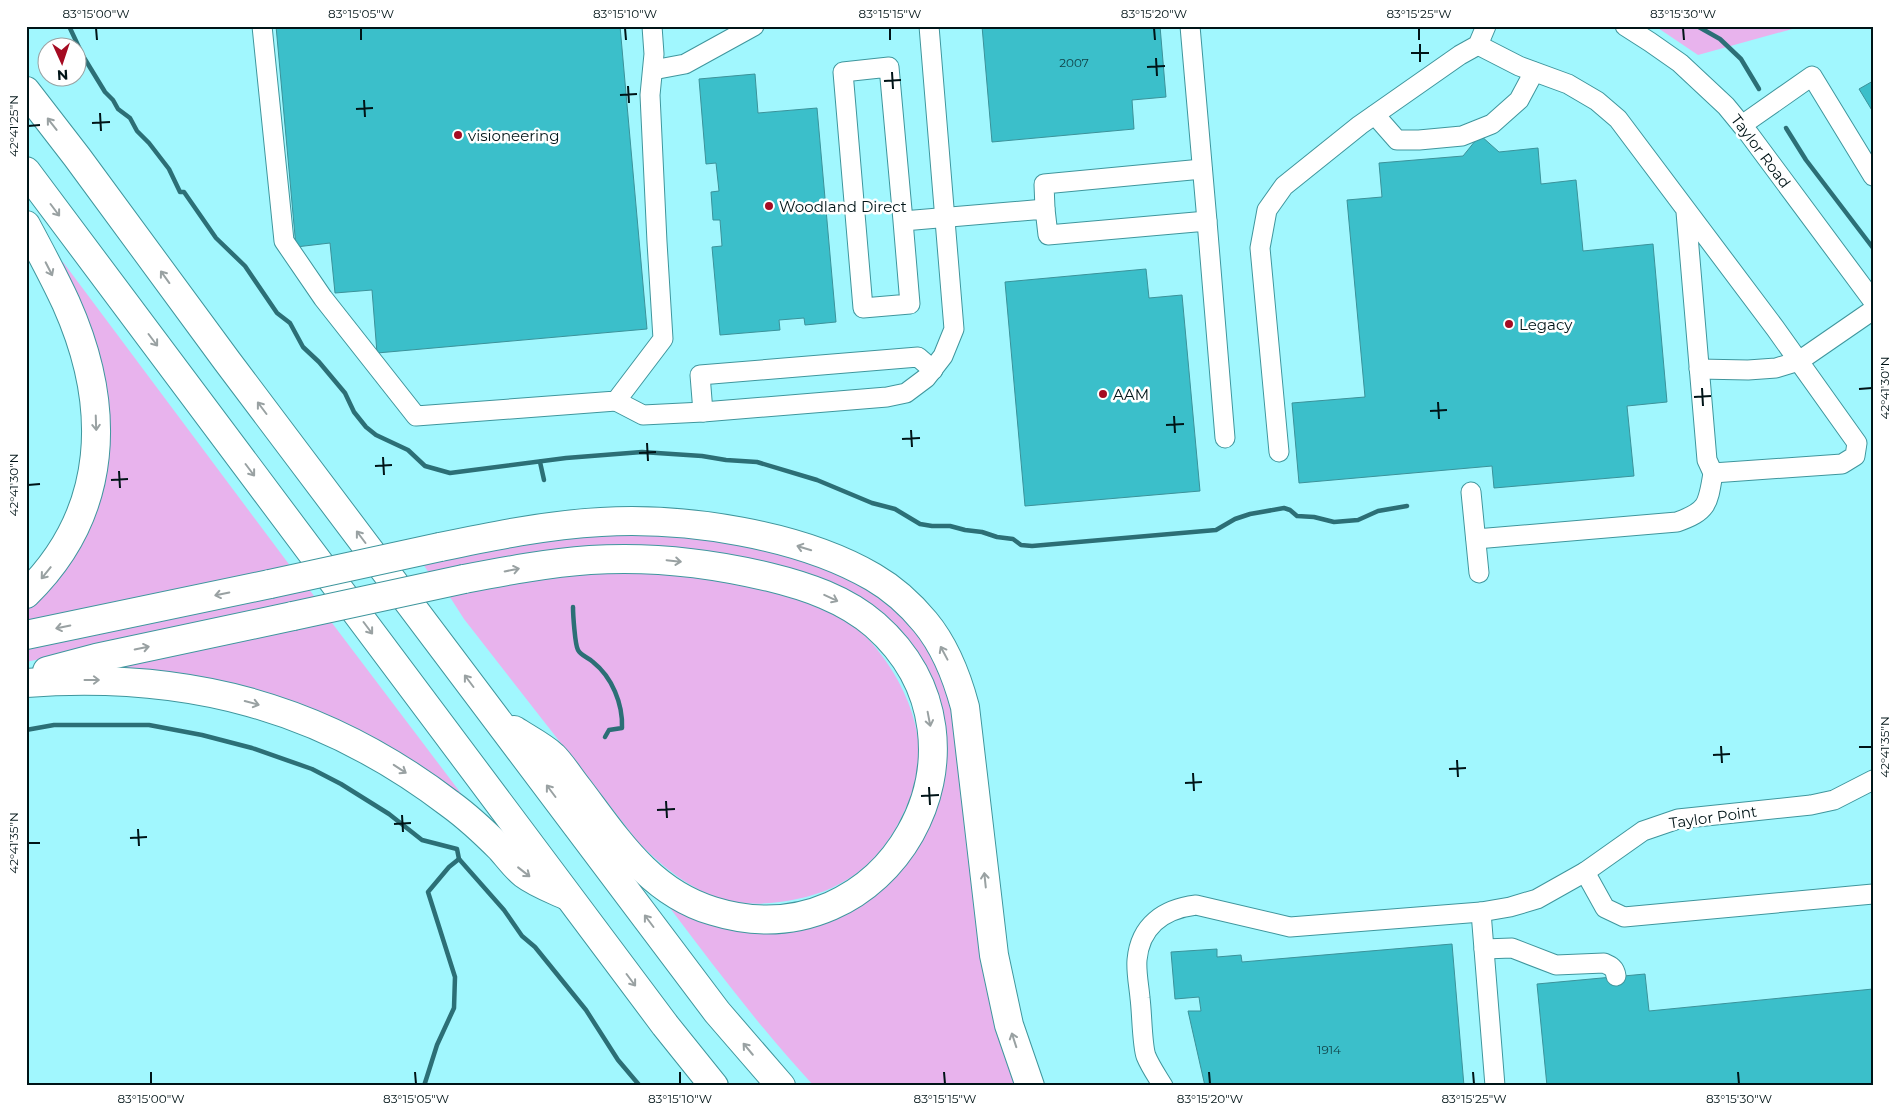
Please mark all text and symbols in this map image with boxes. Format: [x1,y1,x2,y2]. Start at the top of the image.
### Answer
text: 83°15'00"W [62,6,130,21]
text: 83°15'05"W [328,6,394,21]
text: 83°15'10"W [593,6,657,21]
text: 83°15'15"W [859,6,921,21]
text: 83°15'20"W [1121,6,1187,21]
text: 83°15'25"W [1386,6,1452,21]
text: 83°15'30"W [1650,6,1716,21]
north arrow [38,38,88,88]
house number: 2007 [1059,55,1089,70]
text: N [57,66,69,84]
text: 42°41'25"N [6,95,21,157]
street label: Taylor Road [1727,110,1795,192]
one-way arrow [46,118,57,131]
place label: visioneering [468,126,560,145]
marker: visioneering [452,129,464,141]
place label: Woodland Direct [779,197,907,216]
marker: Woodland Direct [763,200,775,212]
one-way arrow [50,203,61,216]
one-way arrow [45,261,54,276]
one-way arrow [160,271,171,284]
place label: Legacy [1519,315,1573,334]
marker: Legacy [1503,318,1515,330]
one-way arrow [148,333,158,347]
text: 42°41'30"N [1877,357,1892,419]
place label: AAM [1113,385,1149,404]
marker: AAM [1097,388,1109,400]
one-way arrow [257,402,268,415]
one-way arrow [92,414,101,430]
text: 42°41'30"N [6,454,21,516]
one-way arrow [245,463,255,477]
one-way arrow [355,531,366,544]
one-way arrow [797,543,813,553]
one-way arrow [665,556,681,566]
one-way arrow [503,565,519,574]
one-way arrow [40,566,51,579]
one-way arrow [215,590,231,599]
one-way arrow [823,593,838,603]
one-way arrow [363,621,374,634]
one-way arrow [56,623,72,633]
one-way arrow [133,643,149,652]
one-way arrow [939,646,948,661]
one-way arrow [464,674,474,688]
one-way arrow [84,675,100,685]
one-way arrow [244,699,260,708]
one-way arrow [924,711,934,727]
text: 42°41'35"N [1877,716,1892,778]
one-way arrow [393,764,407,774]
one-way arrow [546,785,557,798]
street label: Taylor Point [1668,801,1758,833]
text: 42°41'35"N [6,812,21,874]
one-way arrow [517,867,530,878]
one-way arrow [980,872,990,888]
one-way arrow [644,914,654,928]
one-way arrow [626,973,636,987]
one-way arrow [1009,1032,1018,1048]
house number: 1914 [1317,1042,1341,1057]
one-way arrow [743,1043,754,1056]
text: 83°15'00"W [117,1091,185,1106]
text: 83°15'05"W [383,1091,449,1106]
text: 83°15'10"W [648,1091,712,1106]
text: 83°15'15"W [914,1091,976,1106]
text: 83°15'20"W [1177,1091,1243,1106]
text: 83°15'25"W [1441,1091,1507,1106]
text: 83°15'30"W [1706,1091,1772,1106]

